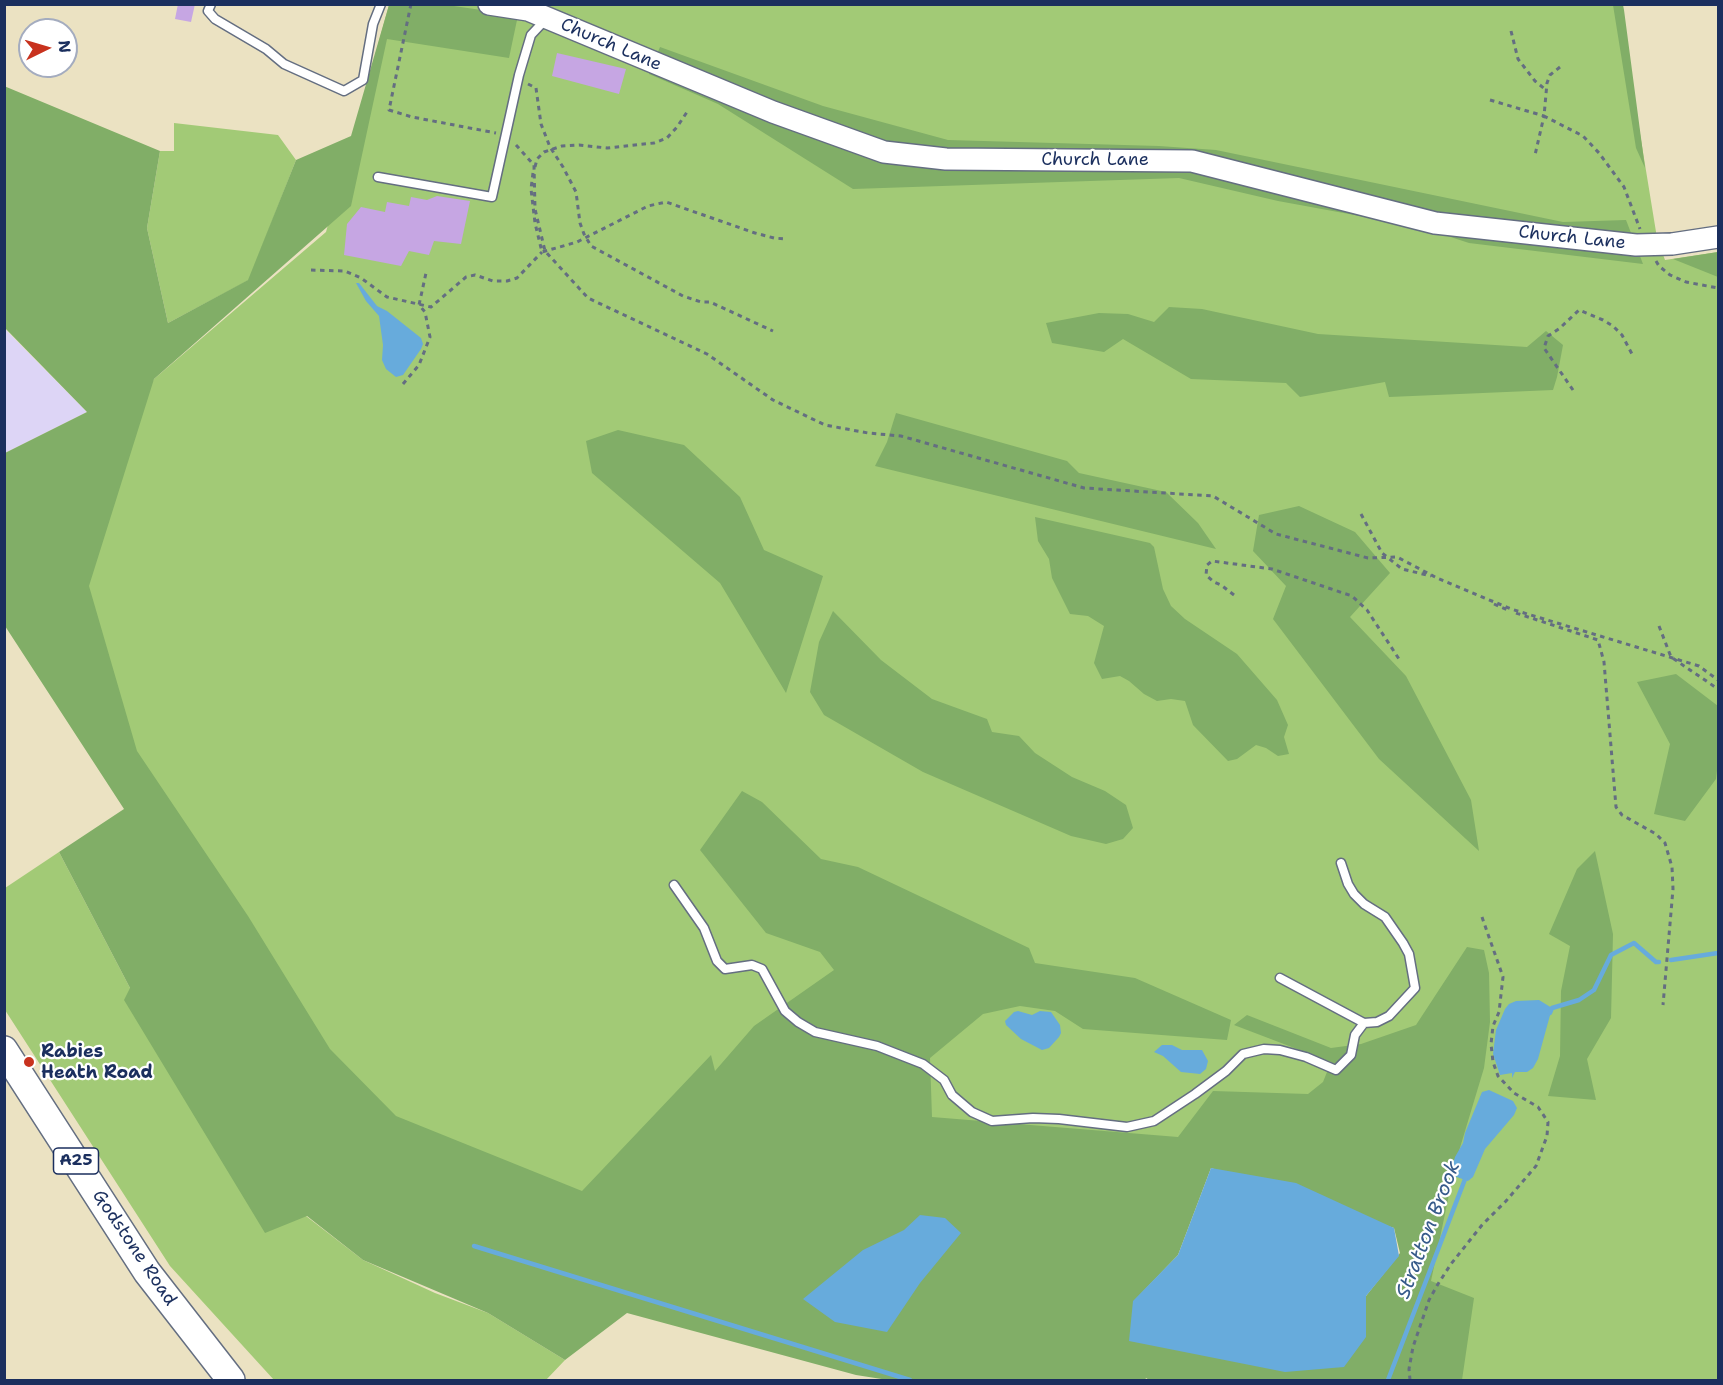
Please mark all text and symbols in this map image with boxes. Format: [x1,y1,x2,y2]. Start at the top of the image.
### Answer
street label: Church Lane [557,14,665,76]
north arrow [18,18,78,78]
text: N [53,39,75,54]
street label: Church Lane [1041,149,1149,171]
street label: Church Lane [1517,222,1627,254]
place label: Rabies Heath Road [41,1041,153,1084]
marker: Rabies Heath Road [22,1055,36,1069]
road number: A25 [54,1148,98,1174]
water label: Stratton Brook [1392,1158,1466,1302]
street label: Godstone Road [87,1186,181,1310]

